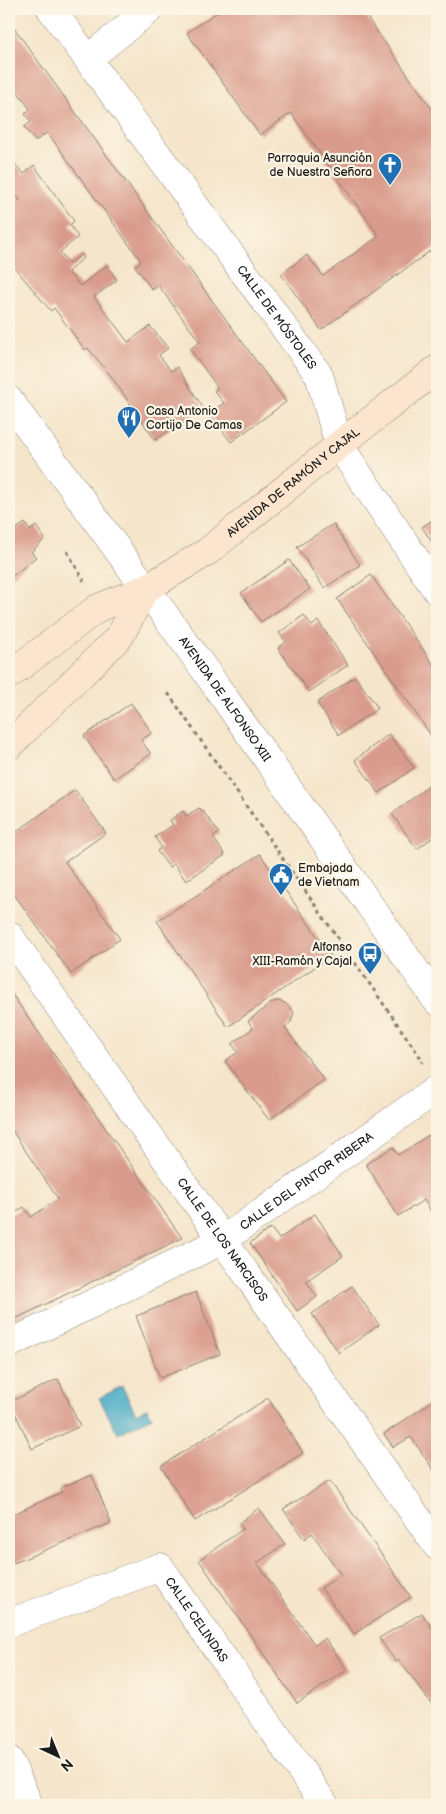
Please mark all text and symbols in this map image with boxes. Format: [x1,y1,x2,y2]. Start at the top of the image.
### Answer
place label: Parroquia Asunción de Nuestra Señora [267,151,372,180]
church icon: Parroquia Asunción de Nuestra Señora [377,152,403,186]
street label: CALLE DE MÓSTOLES [234,262,320,372]
place label: Casa Antonio Cortijo De Camas [146,404,242,433]
restaurant icon: Casa Antonio Cortijo De Camas [116,405,142,439]
street label: AVENIDA DE RAMÓN Y CAJAL [224,424,363,541]
street label: AVENIDA DE ALFONSO XIII [176,634,275,765]
place label: Embajada de Vietnam [298,861,359,890]
public building icon: Embajada de Vietnam [268,862,294,896]
place label: Alfonso XIII-Ramón y Cajal [251,940,352,969]
bus stop icon: Alfonso XIII-Ramón y Cajal [357,941,383,975]
street label: CALLE DEL PINTOR RIBERA [237,1129,377,1233]
street label: CALLE DE LOS NARCISOS [174,1175,271,1305]
street label: CALLE CELINDAS [162,1574,231,1665]
north arrow [32,1732,82,1782]
text: N [57,1755,76,1775]

